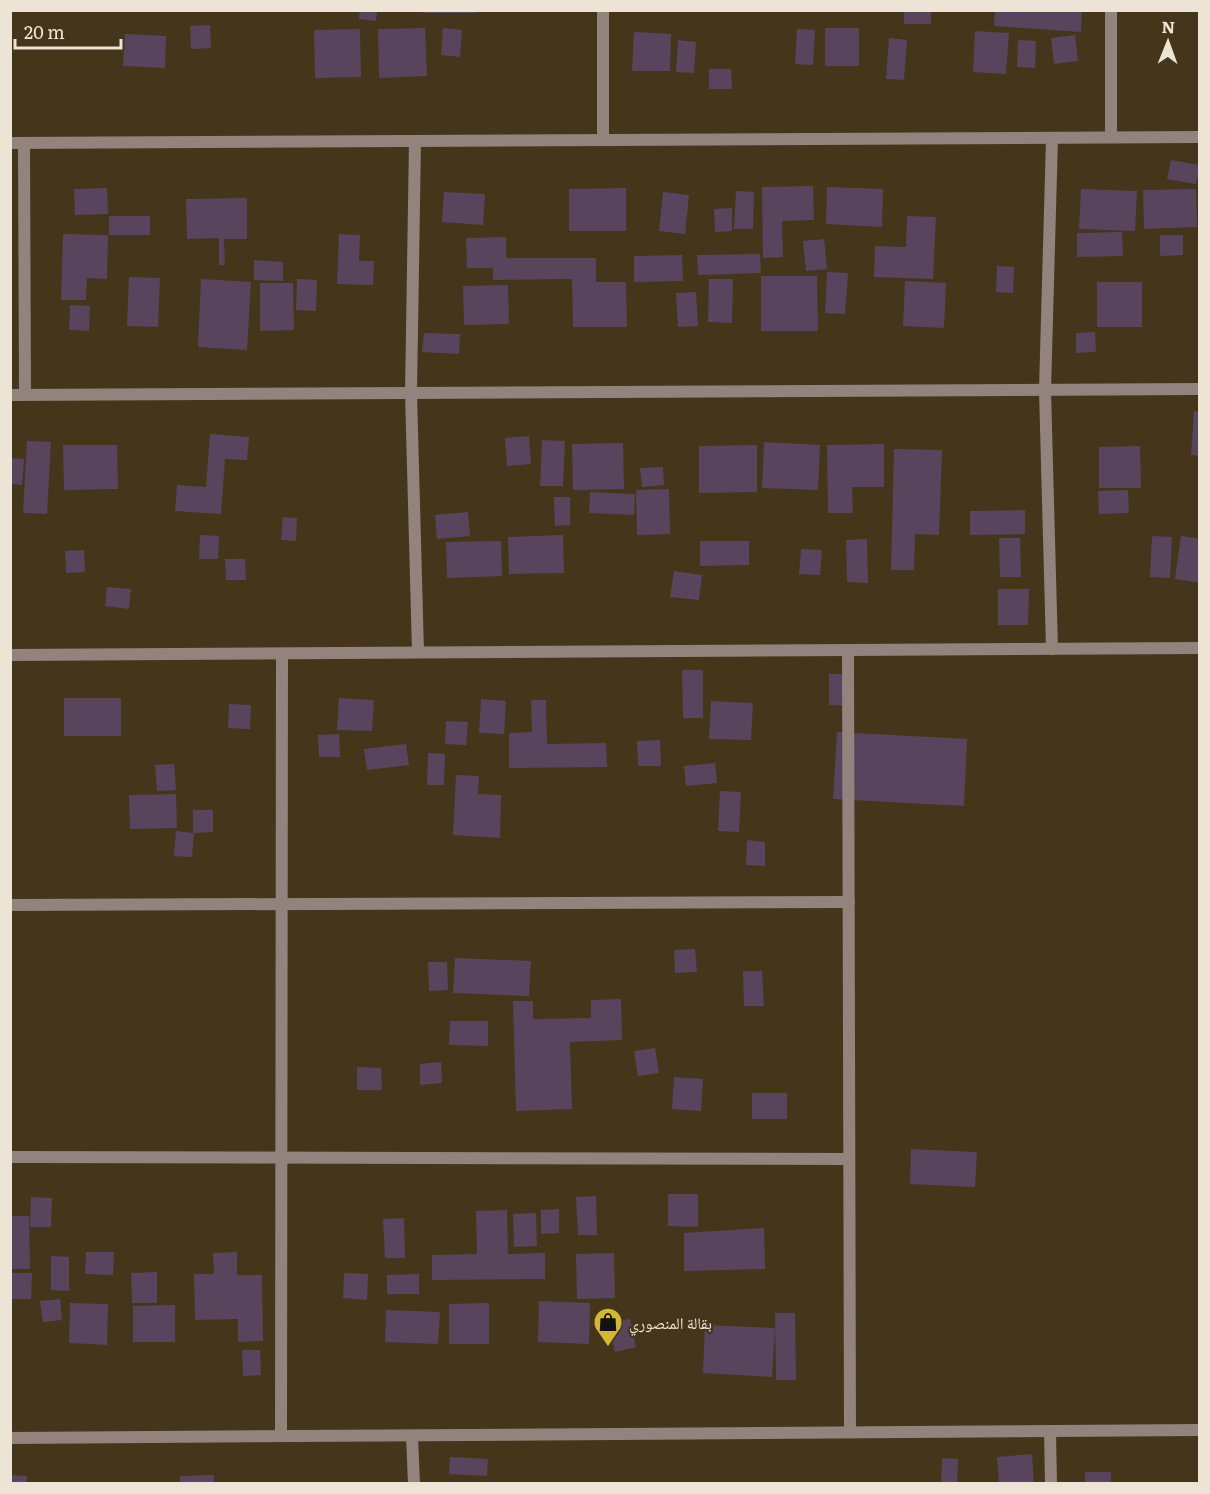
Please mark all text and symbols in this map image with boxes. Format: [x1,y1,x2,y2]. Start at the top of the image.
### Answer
scale bar [15,12,122,50]
north arrow [1138,12,1198,72]
text: N [1161,14,1175,38]
text: 20 m [24,18,65,45]
shop icon: بقالة المنصوري [592,1306,624,1348]
place label: بقالة المنصوري [629,1310,712,1336]

